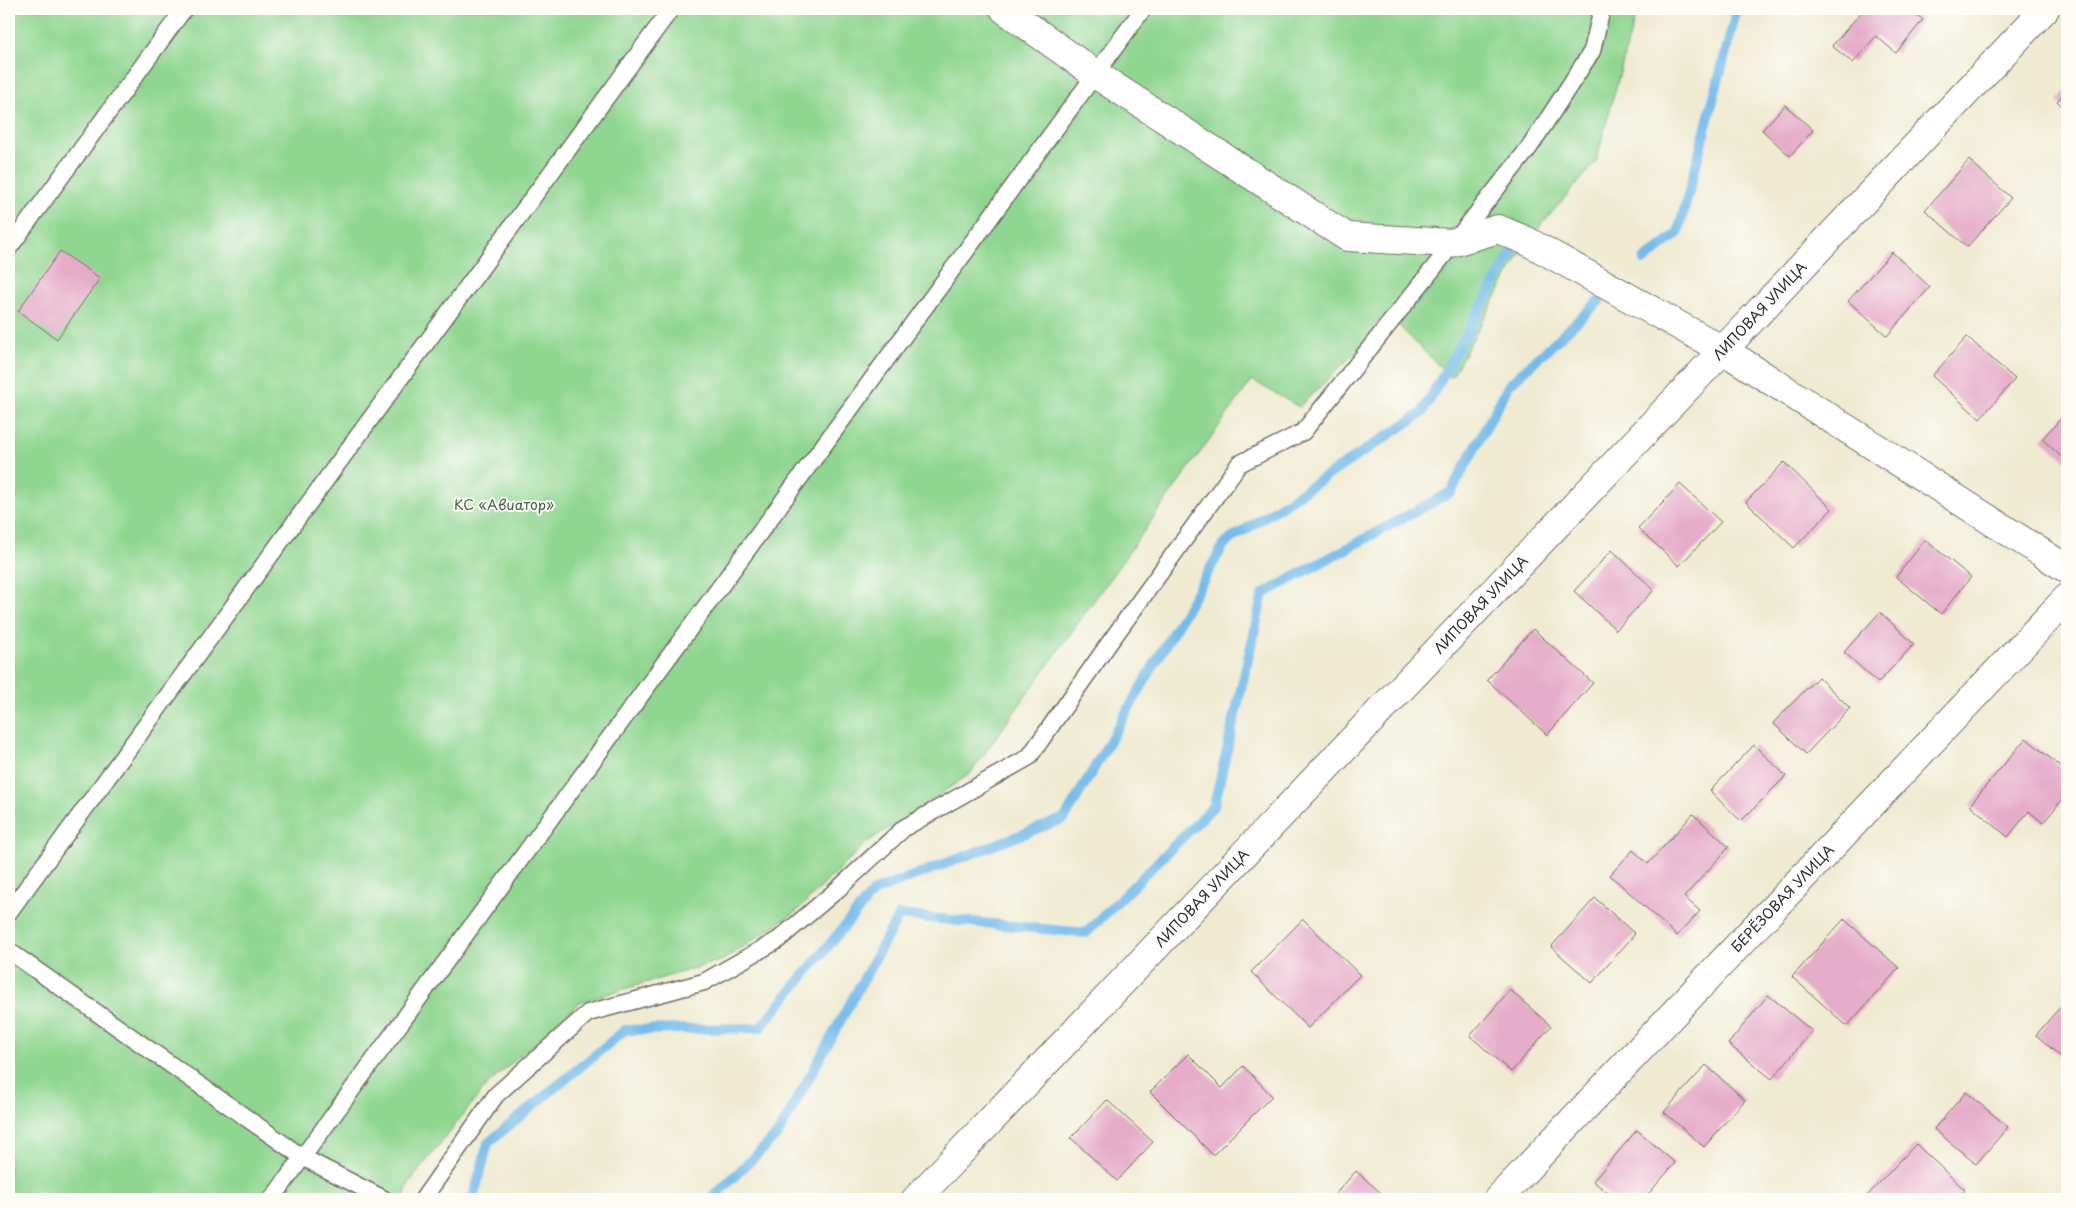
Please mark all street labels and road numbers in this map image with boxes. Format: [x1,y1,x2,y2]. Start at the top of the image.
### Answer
street label: ЛИПОВАЯ УЛИЦА [1708,256,1811,365]
street label: ЛИПОВАЯ УЛИЦА [1429,550,1533,658]
street label: БЕРЁЗОВАЯ УЛИЦА [1726,839,1839,957]
street label: ЛИПОВАЯ УЛИЦА [1150,844,1254,952]

